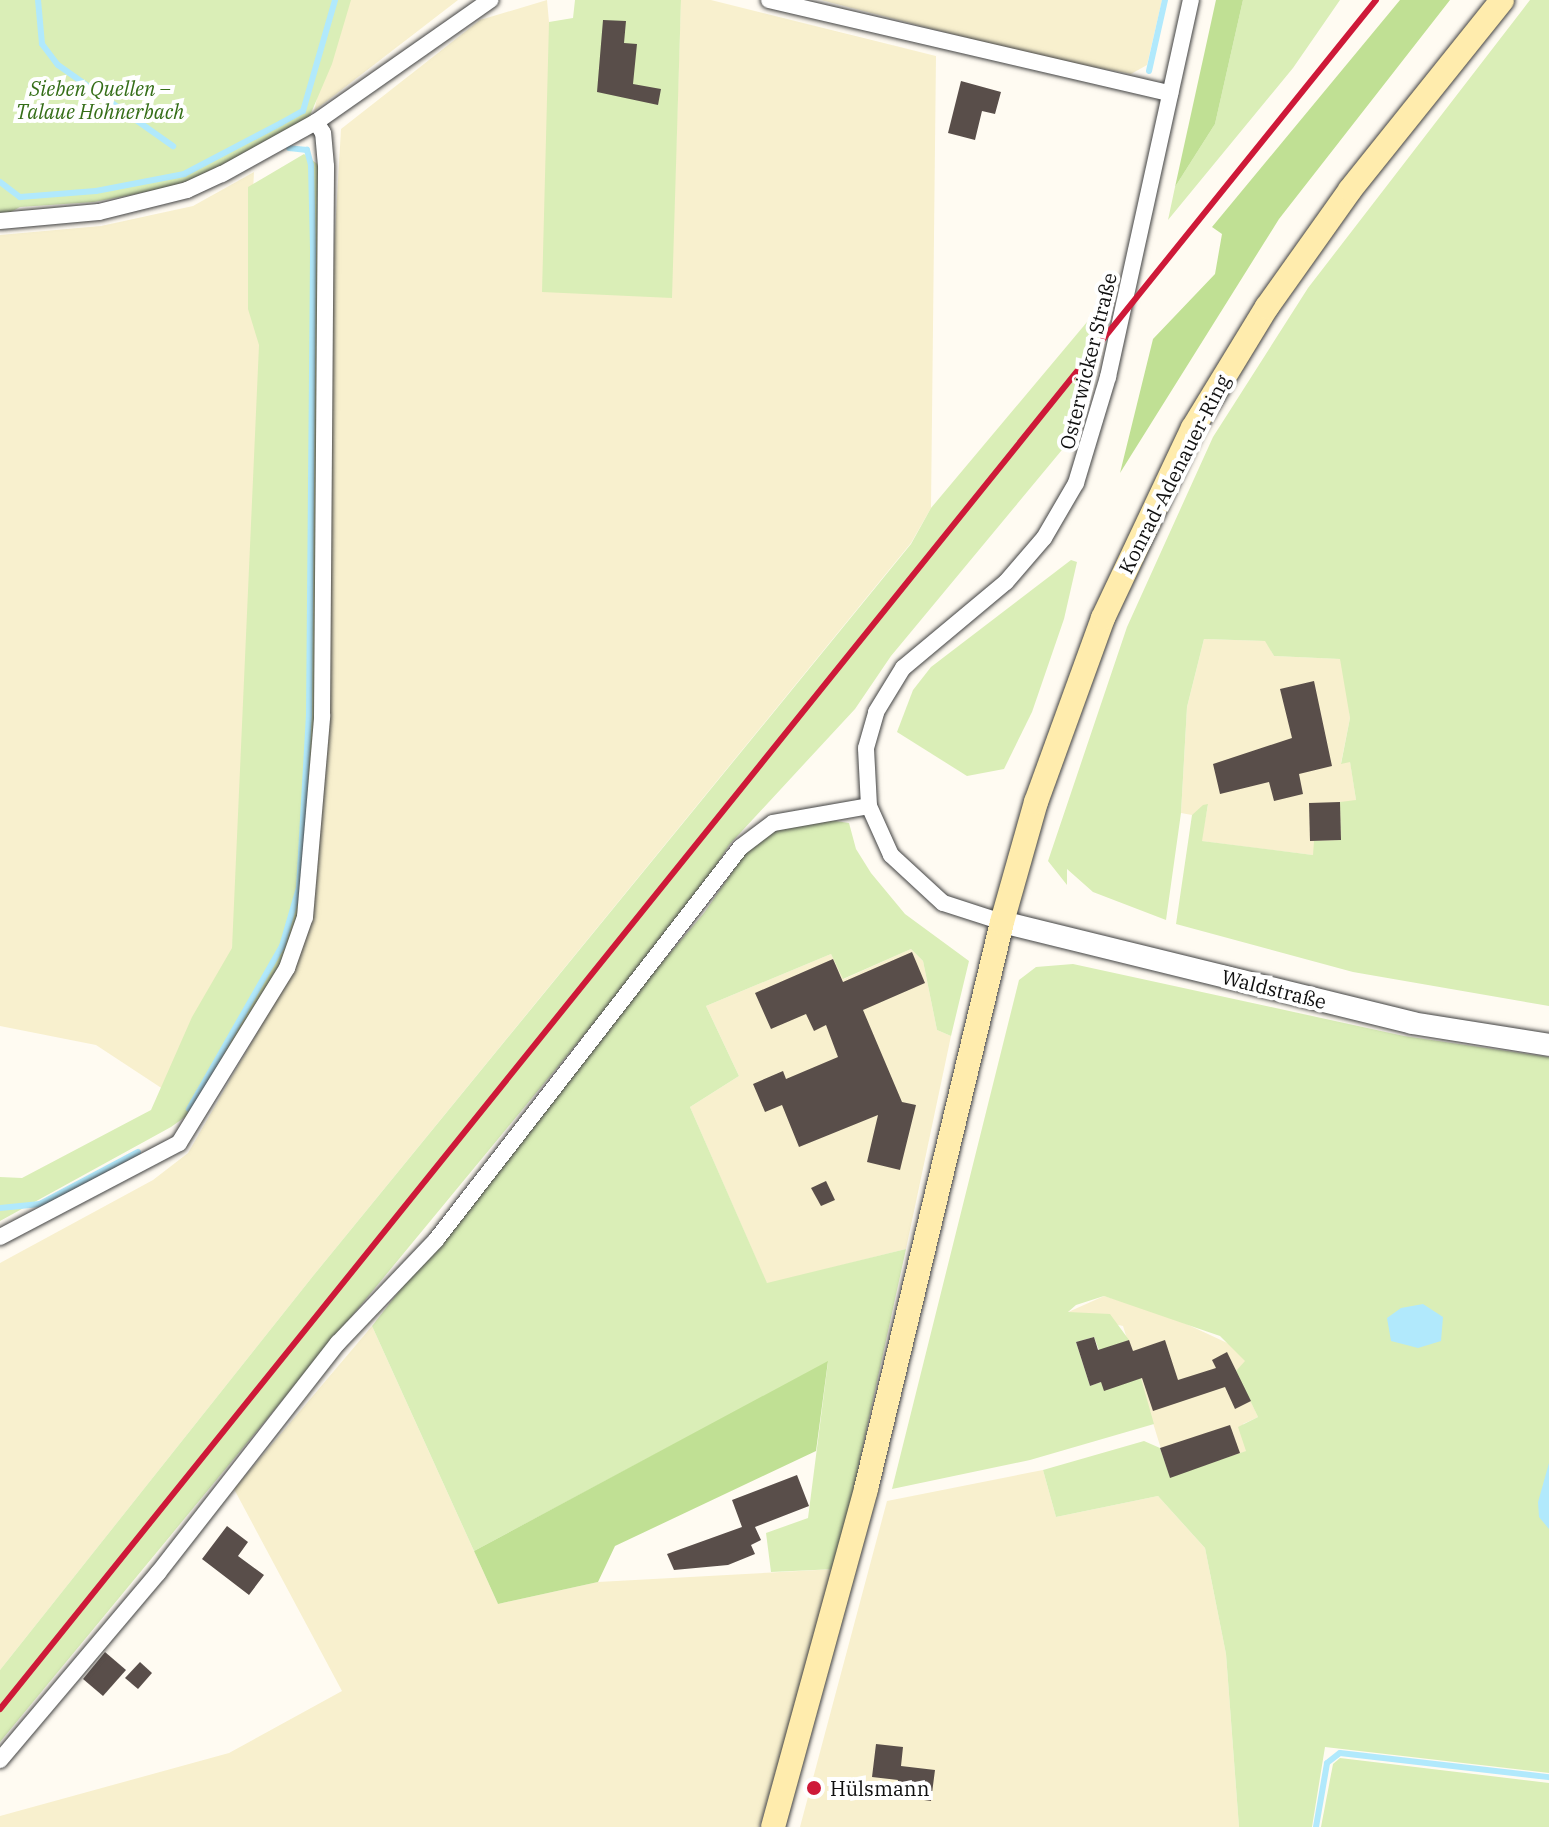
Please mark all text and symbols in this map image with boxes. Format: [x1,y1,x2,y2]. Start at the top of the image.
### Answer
park label: Sieben Quellen – Talaue Hohnerbach [16,76,184,123]
street label: Osterwicker Straße [1054,270,1122,452]
street label: Konrad-Adenauer-Ring [1113,370,1235,578]
street label: Waldstraße [1219,964,1329,1014]
place label: Hülsmann [830,1776,929,1800]
marker: Hülsmann [805,1779,823,1797]

